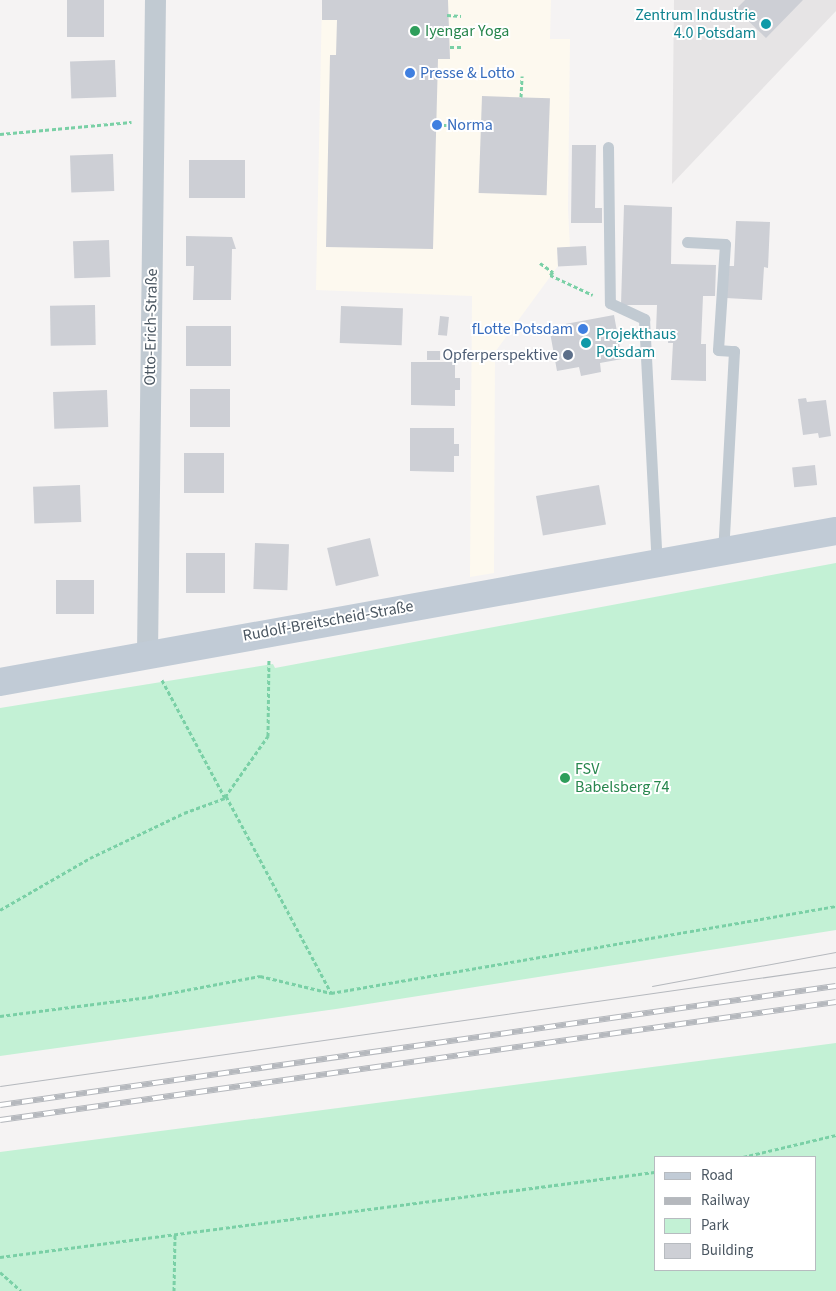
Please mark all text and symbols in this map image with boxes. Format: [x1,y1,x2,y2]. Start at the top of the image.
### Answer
place label: Zentrum Industrie 4.0 Potsdam [635,5,756,43]
marker: Zentrum Industrie 4.0 Potsdam [760,18,772,30]
place label: Iyengar Yoga [425,21,509,41]
marker: Iyengar Yoga [409,25,421,37]
place label: Presse & Lotto [420,63,515,83]
marker: Presse & Lotto [404,67,416,79]
place label: Norma [447,115,493,135]
marker: Norma [431,119,443,131]
street label: Otto-Erich-Straße [140,268,162,386]
place label: fLotte Potsdam [472,319,573,339]
marker: fLotte Potsdam [577,323,589,335]
place label: Projekthaus Potsdam [596,324,676,362]
marker: Projekthaus Potsdam [580,337,592,349]
place label: Opferperspektive [442,345,558,365]
marker: Opferperspektive [562,349,574,361]
street label: Rudolf-Breitscheid-Straße [241,597,415,645]
place label: FSV Babelsberg 74 [575,759,669,797]
marker: FSV Babelsberg 74 [559,772,571,784]
legend [654,1156,816,1271]
text: Road [701,1165,733,1186]
text: Railway [701,1190,750,1211]
text: Park [701,1215,729,1236]
text: Building [701,1240,753,1261]

